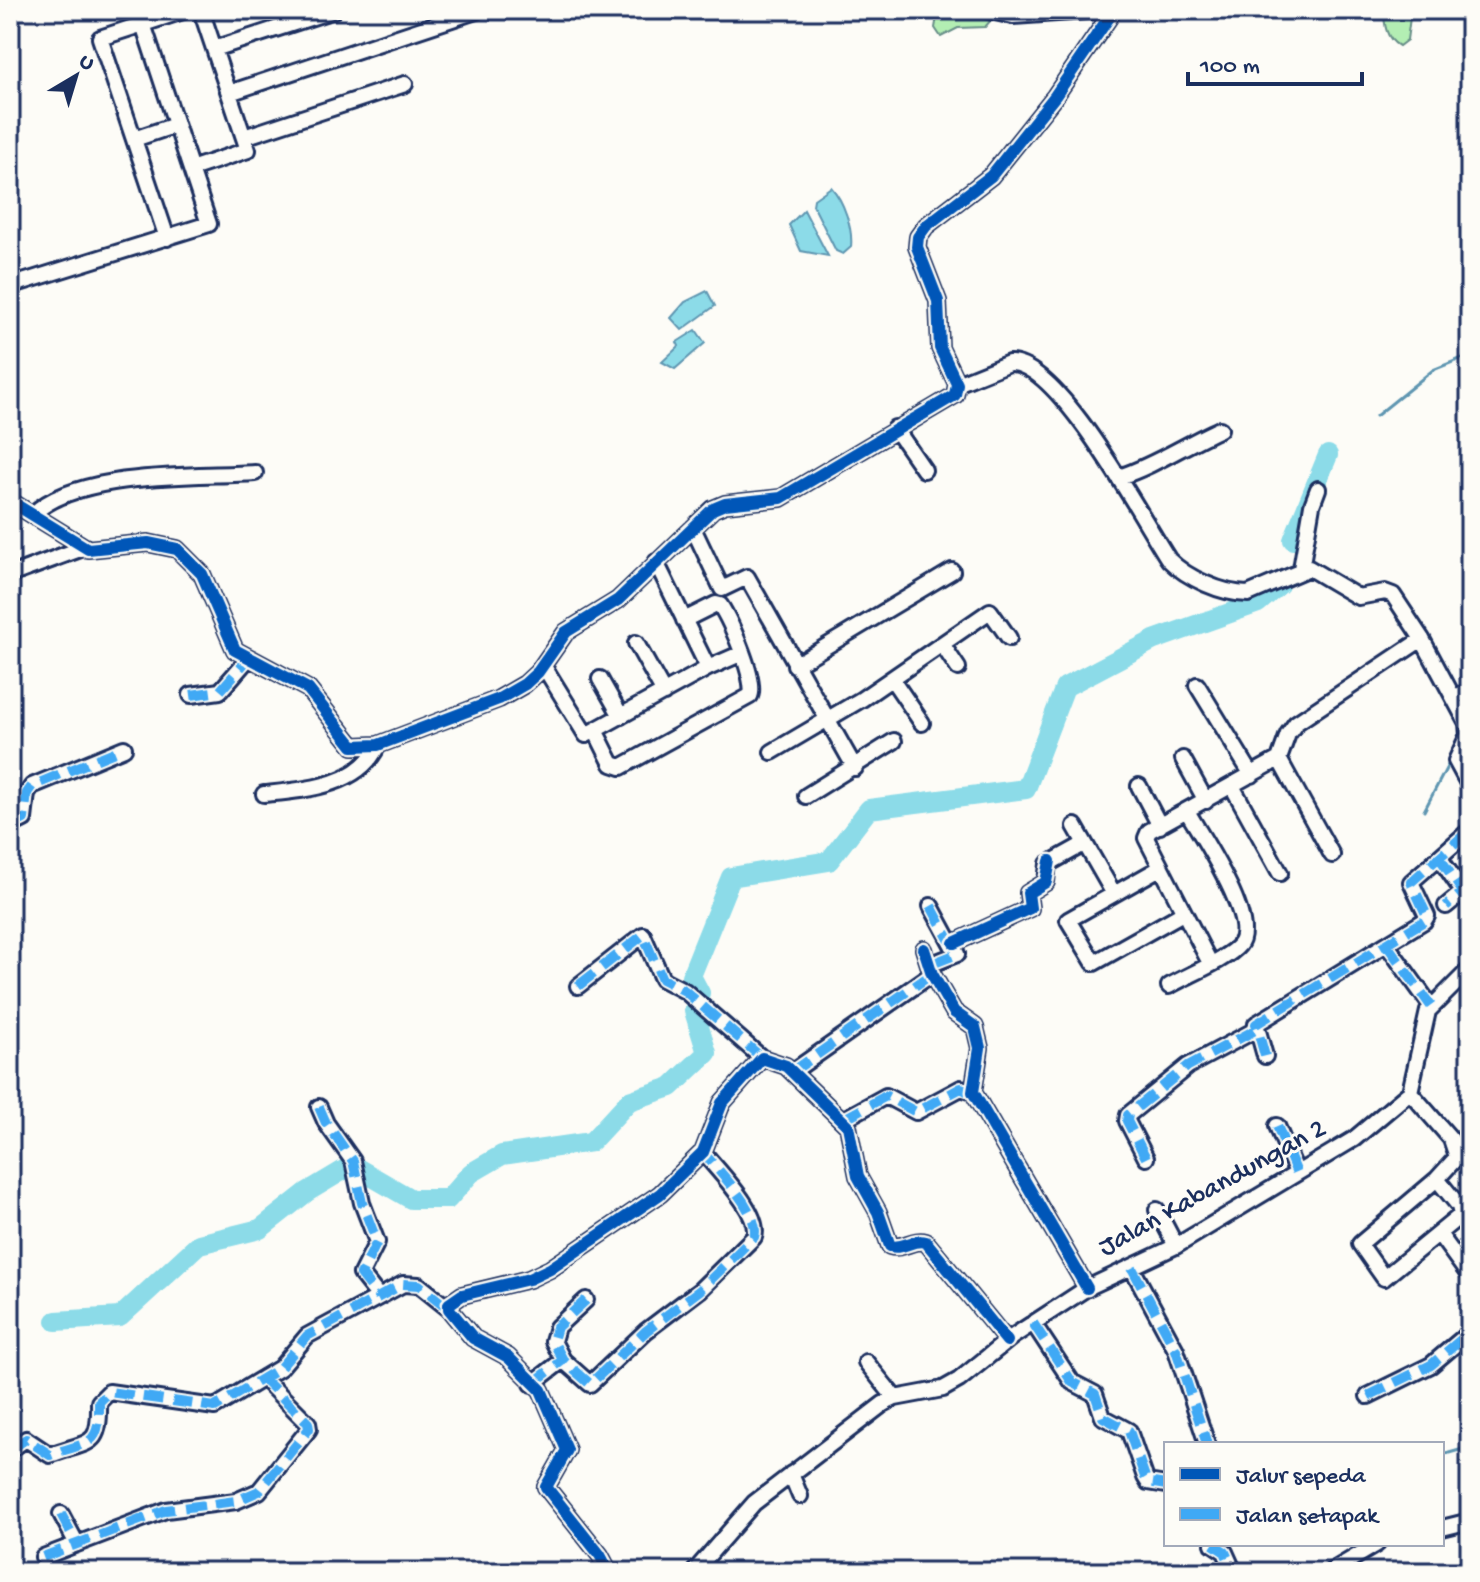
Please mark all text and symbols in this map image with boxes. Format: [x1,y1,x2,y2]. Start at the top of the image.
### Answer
north arrow [36,36,116,116]
scale bar [1188,36,1362,86]
text: U [73,49,99,78]
text: 100 m [1199,53,1260,82]
street label: Jalan Kabandungan 2 [1094,1113,1333,1265]
legend [1164,1442,1444,1546]
text: Jalur sepeda [1236,1463,1366,1492]
text: Jalan setapak [1236,1503,1380,1532]

